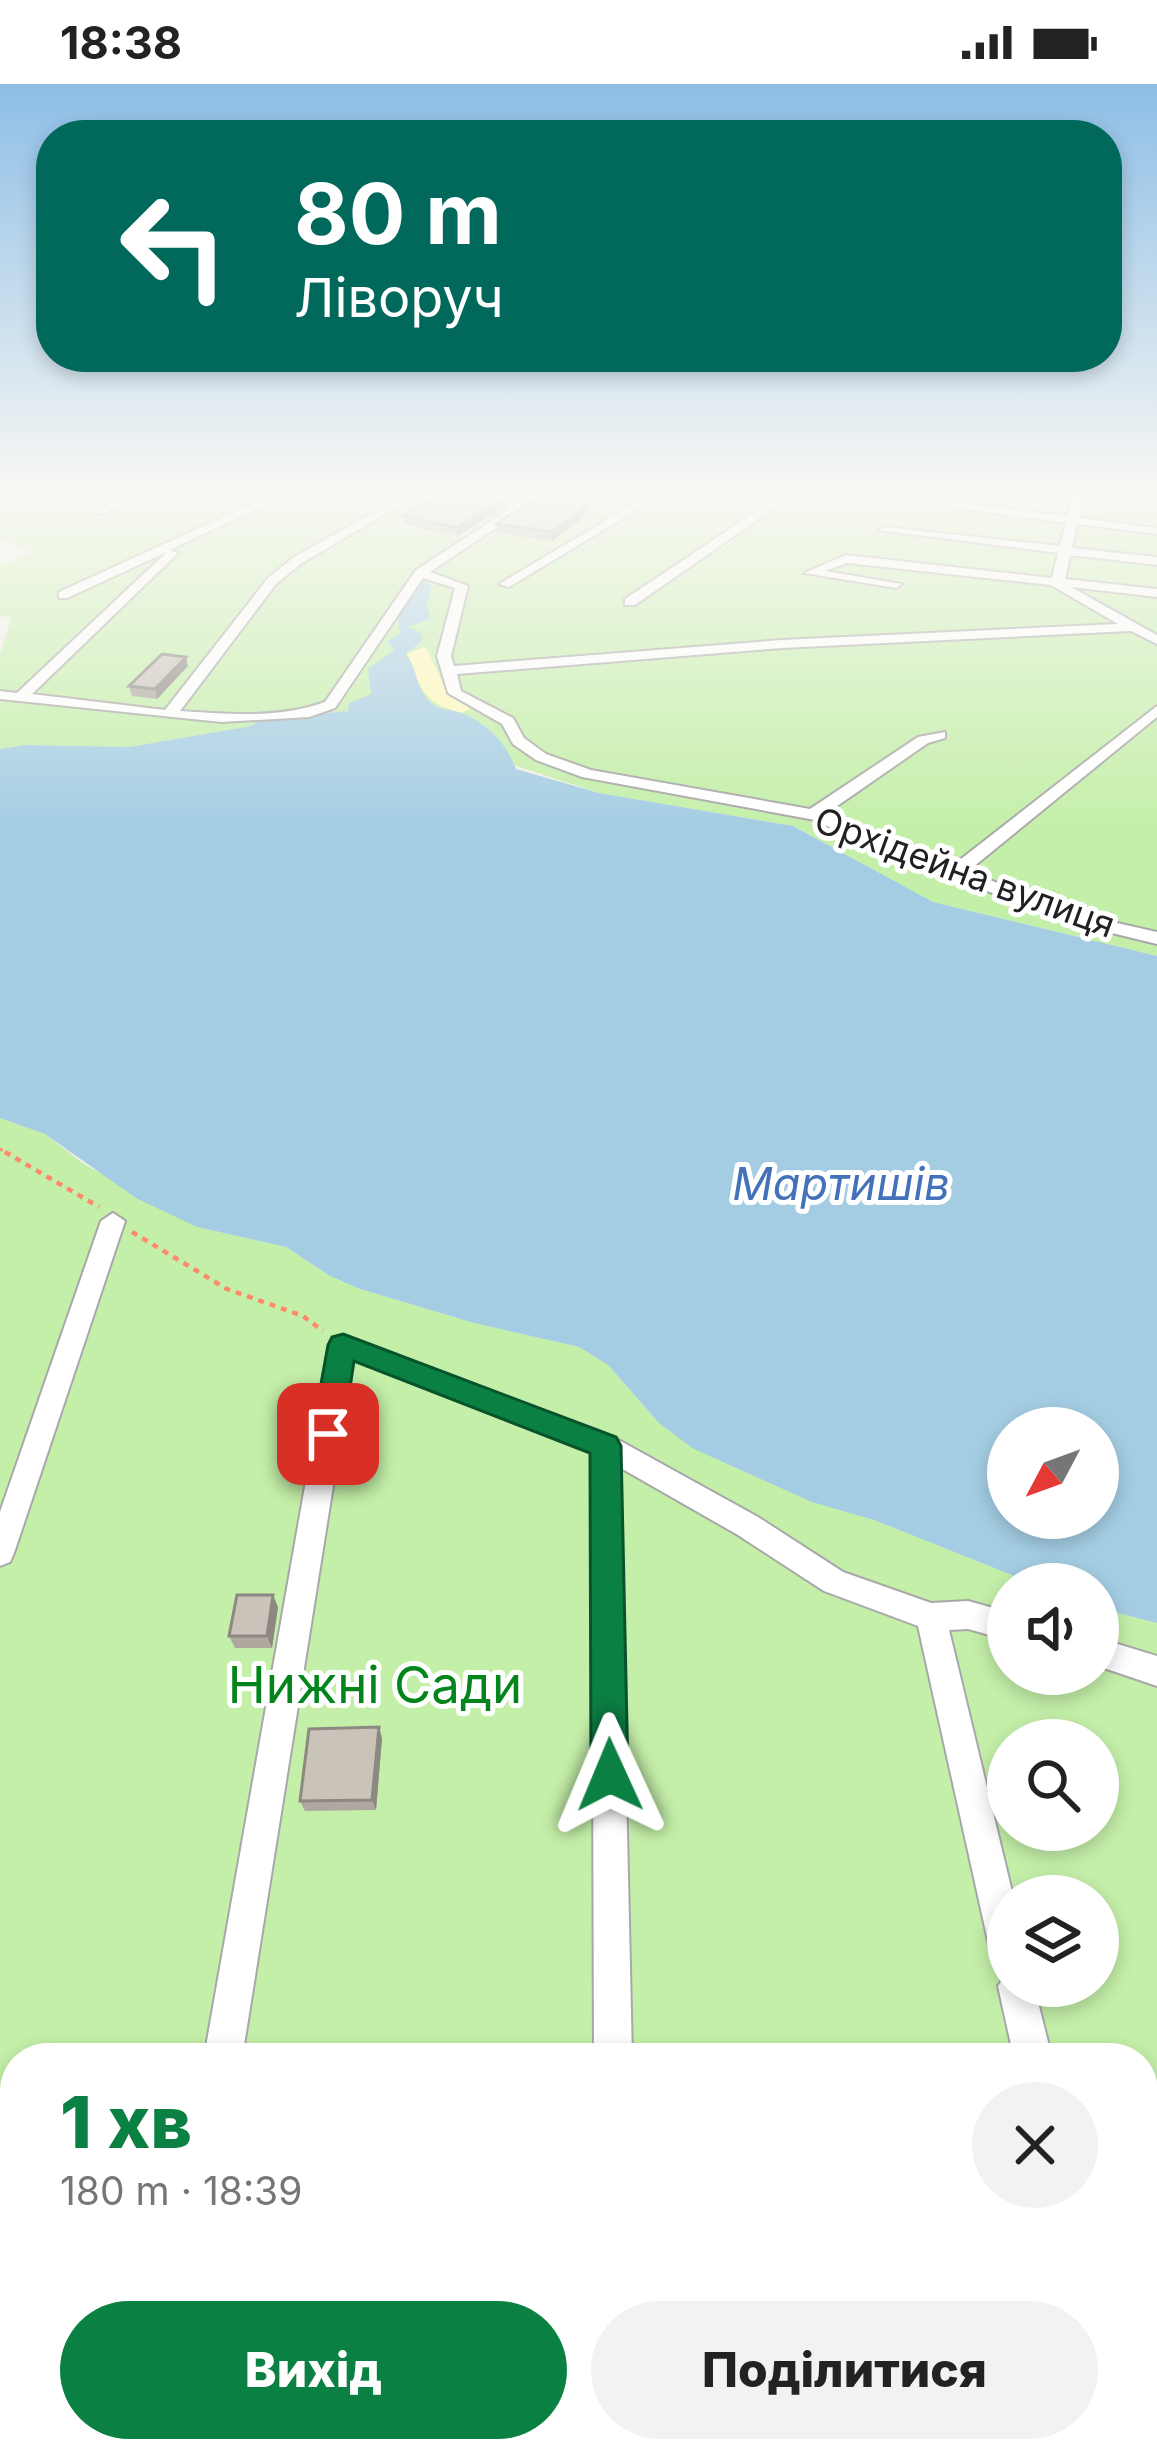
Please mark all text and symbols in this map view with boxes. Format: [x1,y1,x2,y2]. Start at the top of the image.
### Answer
text: 18:38 [60,15,182,70]
text: 80 m [294,163,502,264]
icon: left [96,168,252,324]
text: Ліворуч [294,265,504,330]
street label: Орхідейна вулиця [809,797,1121,947]
water label: Мартишів [732,1156,950,1211]
pin [277,1383,379,1485]
icon: arrive [295,1401,361,1467]
north arrow [987,1407,1119,1539]
map controls [987,1407,1119,2007]
button: sound [987,1563,1119,1695]
park label: Нижні Сади [228,1654,522,1715]
position arrow [547,1712,673,1838]
button: search [987,1719,1119,1851]
button: layers [987,1875,1119,2007]
text: 1 хв [60,2078,192,2165]
button: close [972,2082,1098,2208]
text: 180 m · 18:39 [60,2167,302,2214]
button: Вихід [60,2301,567,2439]
button: Поділитися [591,2301,1098,2439]

